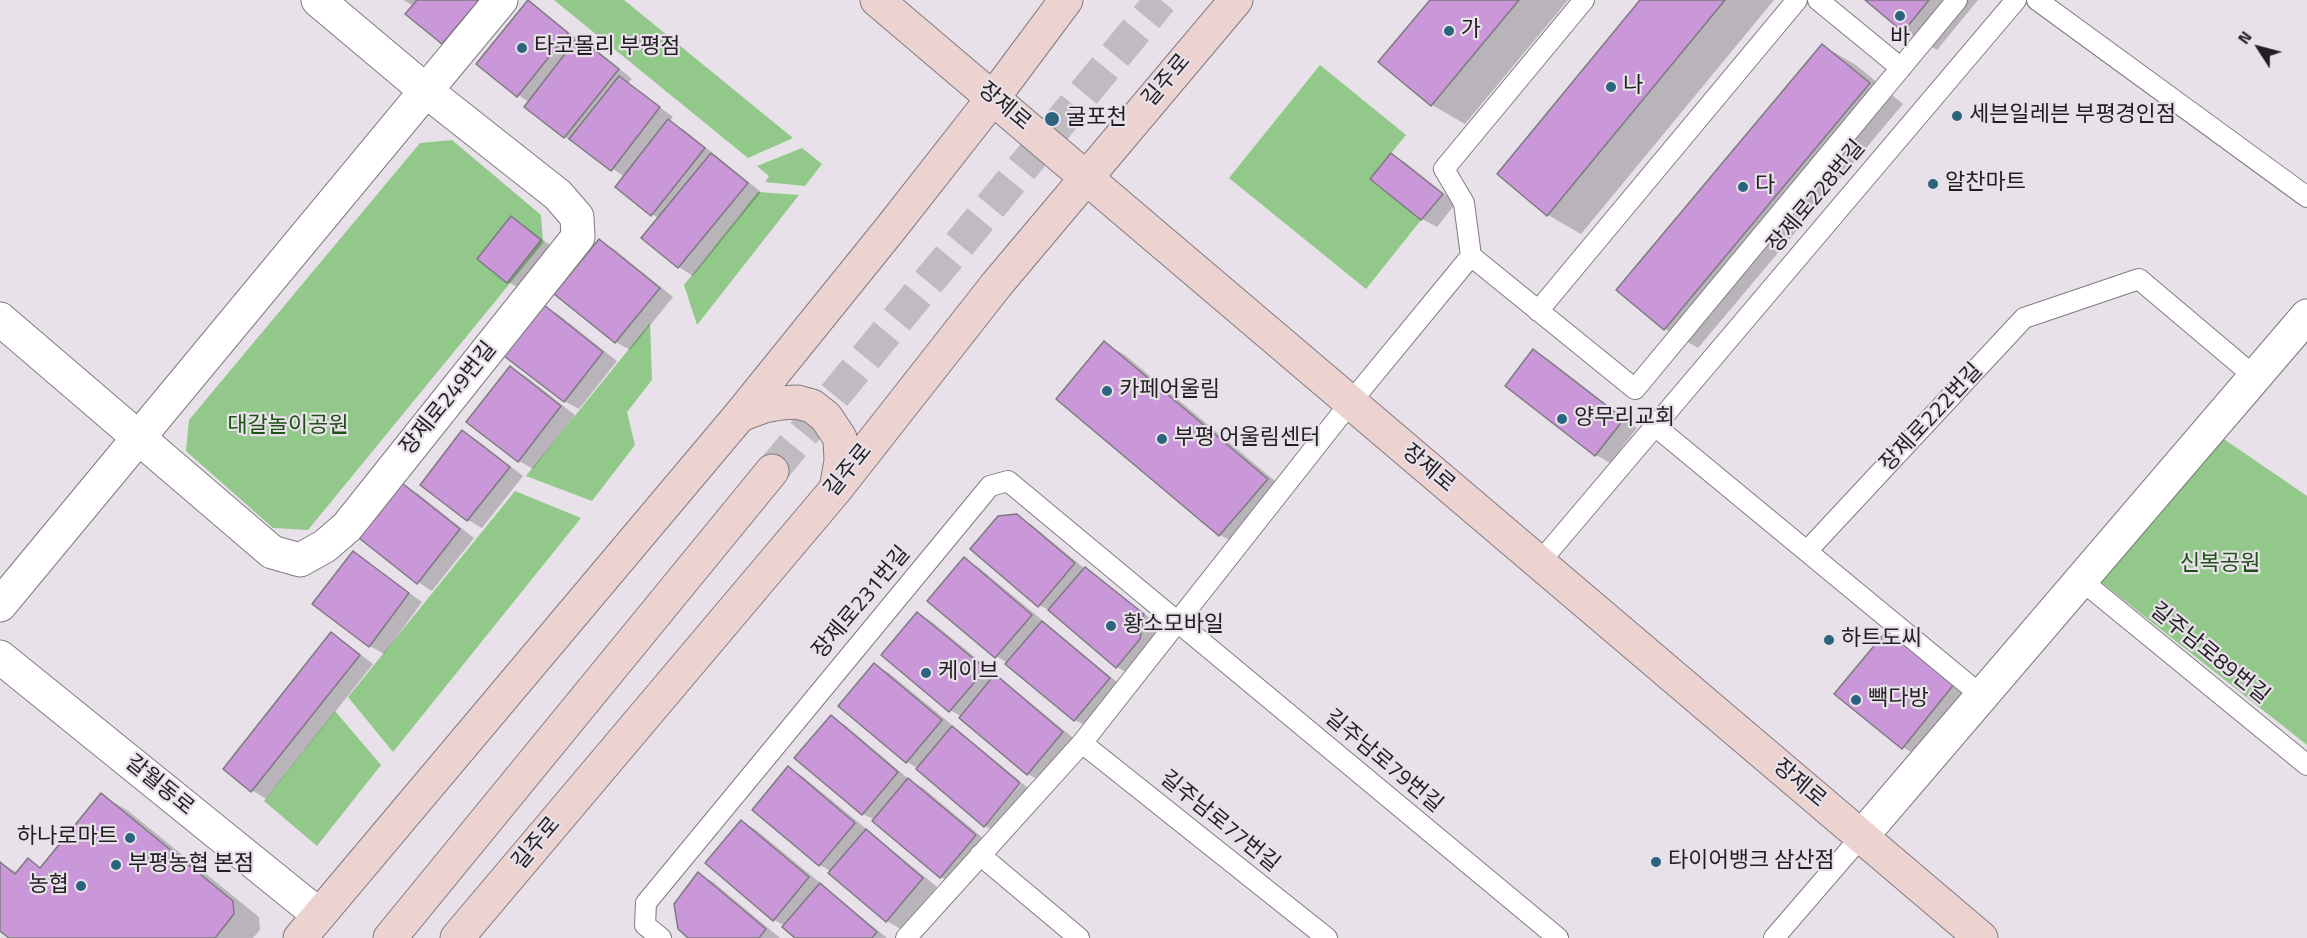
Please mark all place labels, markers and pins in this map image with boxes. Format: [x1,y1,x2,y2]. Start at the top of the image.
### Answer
marker: 바 [1893,9,1907,23]
place label: 가 [1461,18,1481,44]
marker: 가 [1442,24,1456,38]
place label: 바 [1890,26,1910,52]
place label: 타코몰리 부평점 [534,35,681,61]
marker: 타코몰리 부평점 [515,41,529,55]
place label: 나 [1623,74,1643,100]
marker: 나 [1604,80,1618,94]
place label: 세븐일레븐 부평경인점 [1969,103,2176,129]
place label: 굴포천 [1066,106,1127,132]
marker: 세븐일레븐 부평경인점 [1950,109,1964,123]
marker: 굴포천 [1043,110,1061,128]
place label: 알찬마트 [1945,171,2026,197]
place label: 다 [1755,174,1775,200]
marker: 알찬마트 [1926,177,1940,191]
marker: 다 [1736,180,1750,194]
place label: 카페어울림 [1119,378,1220,404]
marker: 카페어울림 [1100,384,1114,398]
place label: 양무리교회 [1574,406,1675,432]
marker: 양무리교회 [1555,412,1569,426]
place label: 부평 어울림센터 [1174,426,1321,452]
marker: 부평 어울림센터 [1155,432,1169,446]
place label: 황소모바일 [1123,613,1224,639]
marker: 황소모바일 [1104,619,1118,633]
place label: 하트도씨 [1841,627,1922,653]
marker: 하트도씨 [1822,633,1836,647]
place label: 케이브 [938,660,999,686]
marker: 케이브 [919,666,933,680]
place label: 빽다방 [1868,687,1929,713]
marker: 빽다방 [1849,693,1863,707]
place label: 하나로마트 [17,825,118,851]
marker: 하나로마트 [123,831,137,845]
place label: 타이어뱅크 삼산점 [1668,849,1835,875]
place label: 부평농협 본점 [128,852,254,878]
marker: 타이어뱅크 삼산점 [1649,855,1663,869]
marker: 부평농협 본점 [109,858,123,872]
place label: 농협 [29,873,69,899]
marker: 농협 [74,879,88,893]

